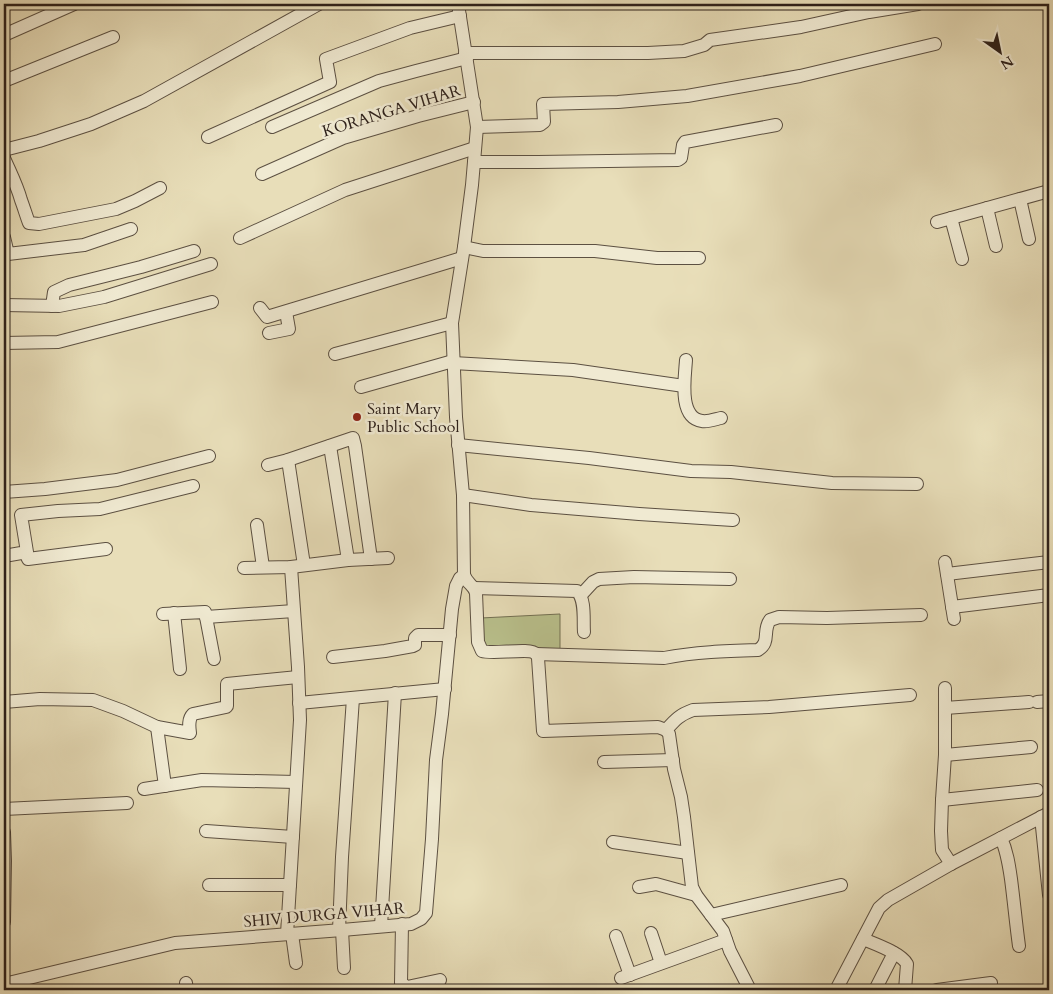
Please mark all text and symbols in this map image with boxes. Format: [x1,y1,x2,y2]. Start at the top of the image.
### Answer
north arrow [976,28,1026,78]
text: N [997,51,1017,74]
street label: KORANGA VIHAR [320,79,463,142]
place label: Saint Mary Public School [367,398,459,438]
marker: Saint Mary Public School [351,411,363,423]
street label: SHIV DURGA VIHAR [243,897,405,933]

